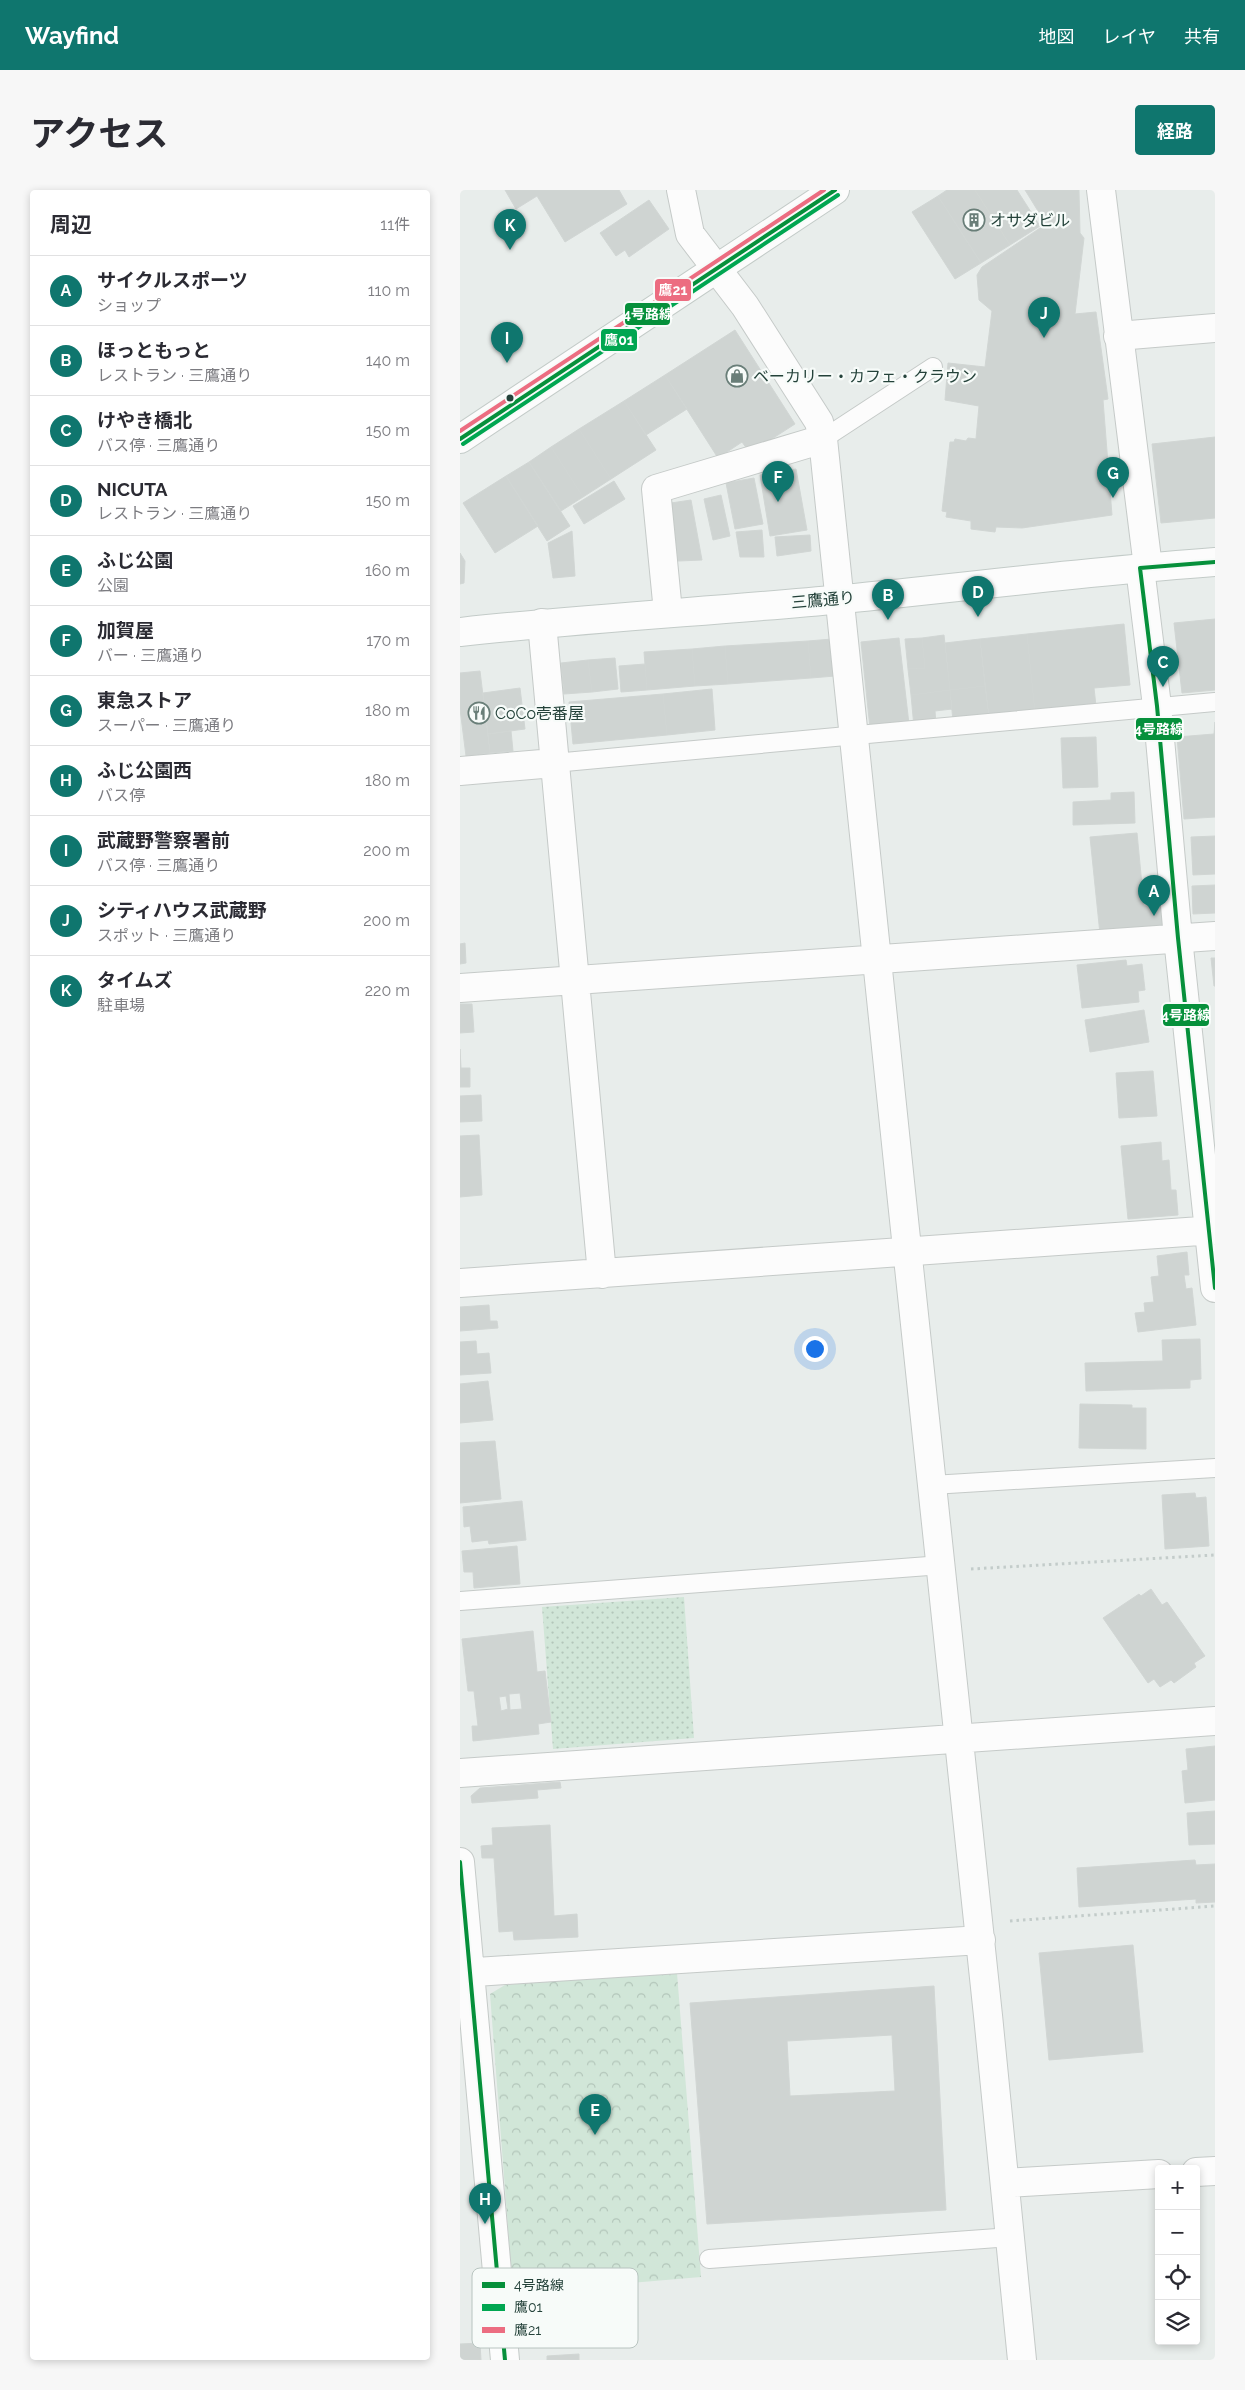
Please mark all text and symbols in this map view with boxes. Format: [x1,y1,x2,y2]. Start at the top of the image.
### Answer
text: Wayfind [25,21,119,50]
text: 地図 [1039,26,1075,47]
text: レイヤ [1103,26,1156,47]
text: 共有 [1184,26,1220,47]
button: 経路 [1135,105,1215,155]
text: アクセス [30,113,168,154]
building icon: オサダビル [962,208,986,232]
pin: K [494,209,526,250]
place label: オサダビル [990,211,1070,230]
text: 周辺 [50,212,92,237]
text: 11件 [380,215,410,234]
text: サイクルスポーツ [97,269,248,291]
line badge: 鷹21 [654,278,692,302]
text: A [61,281,71,300]
text: 110 m [368,281,410,300]
text: 鷹21 [659,282,687,298]
text: ショップ [97,296,161,315]
pin: J [1028,297,1060,338]
line badge: 4号路線 [624,302,671,326]
text: 4号路線 [623,306,673,322]
pin: I [491,322,523,363]
line badge: 鷹01 [600,328,638,352]
text: 鷹01 [604,332,634,348]
text: ほっともっと [97,339,211,361]
text: B [61,351,71,370]
text: 140 m [366,351,410,370]
shop icon: ベーカリー・カフェ・クラウン [725,364,749,388]
text: レストラン · 三鷹通り [97,366,252,385]
place label: ベーカリー・カフェ・クラウン [753,367,977,386]
unlabelled marker [505,393,515,403]
text: けやき橋北 [97,409,192,431]
text: C [61,421,71,440]
text: 150 m [366,421,410,440]
text: バス停 · 三鷹通り [97,436,220,455]
pin: G [1097,457,1129,498]
pin: F [762,461,794,502]
text: NICUTA [97,478,168,500]
text: D [60,491,72,510]
text: 150 m [366,491,410,510]
text: レストラン · 三鷹通り [97,504,252,523]
text: ふじ公園 [97,549,173,571]
text: E [61,561,71,580]
text: 160 m [365,561,410,580]
text: 公園 [97,576,129,595]
pin: D [962,576,994,617]
pin: B [872,579,904,620]
street label: 三鷹通り [790,588,856,612]
text: 加賀屋 [97,619,154,641]
text: F [61,631,71,650]
text: 170 m [366,631,410,650]
text: バー · 三鷹通り [97,646,204,665]
pin: C [1147,646,1179,687]
text: 東急ストア [97,689,192,711]
text: G [60,701,72,720]
text: 180 m [365,701,410,720]
restaurant icon: CoCo壱番屋 [467,701,491,725]
place label: CoCo壱番屋 [495,704,584,723]
text: スーパー · 三鷹通り [97,716,236,735]
line badge: 4号路線 [1135,717,1183,741]
text: 4号路線 [1134,721,1184,737]
text: ふじ公園西 [97,759,192,781]
text: H [60,771,72,790]
text: 180 m [365,771,410,790]
text: バス停 [97,786,145,805]
text: 武蔵野警察署前 [97,829,230,851]
text: I [64,841,68,860]
text: 200 m [363,841,410,860]
text: バス停 · 三鷹通り [97,856,220,875]
pin: A [1138,875,1170,916]
text: シティハウス武蔵野 [97,899,267,921]
text: J [62,911,70,930]
text: 200 m [363,911,410,930]
text: スポット · 三鷹通り [97,926,236,945]
text: タイムズ [97,969,173,991]
text: K [61,981,71,1000]
text: 220 m [365,981,410,1000]
text: 駐車場 [97,996,145,1015]
line badge: 4号路線 [1162,1003,1210,1027]
text: 4号路線 [1161,1007,1211,1023]
your location [802,1336,828,1362]
pin: E [579,2094,611,2135]
map controls [1155,2165,1200,2345]
button: + [1155,2165,1200,2210]
pin: H [469,2183,501,2224]
button: − [1155,2210,1200,2255]
button: locate [1155,2255,1200,2300]
legend [472,2268,638,2348]
text: 4号路線 [514,2277,564,2293]
text: 鷹01 [514,2299,543,2315]
button: layers [1155,2300,1200,2345]
text: 鷹21 [514,2322,541,2338]

